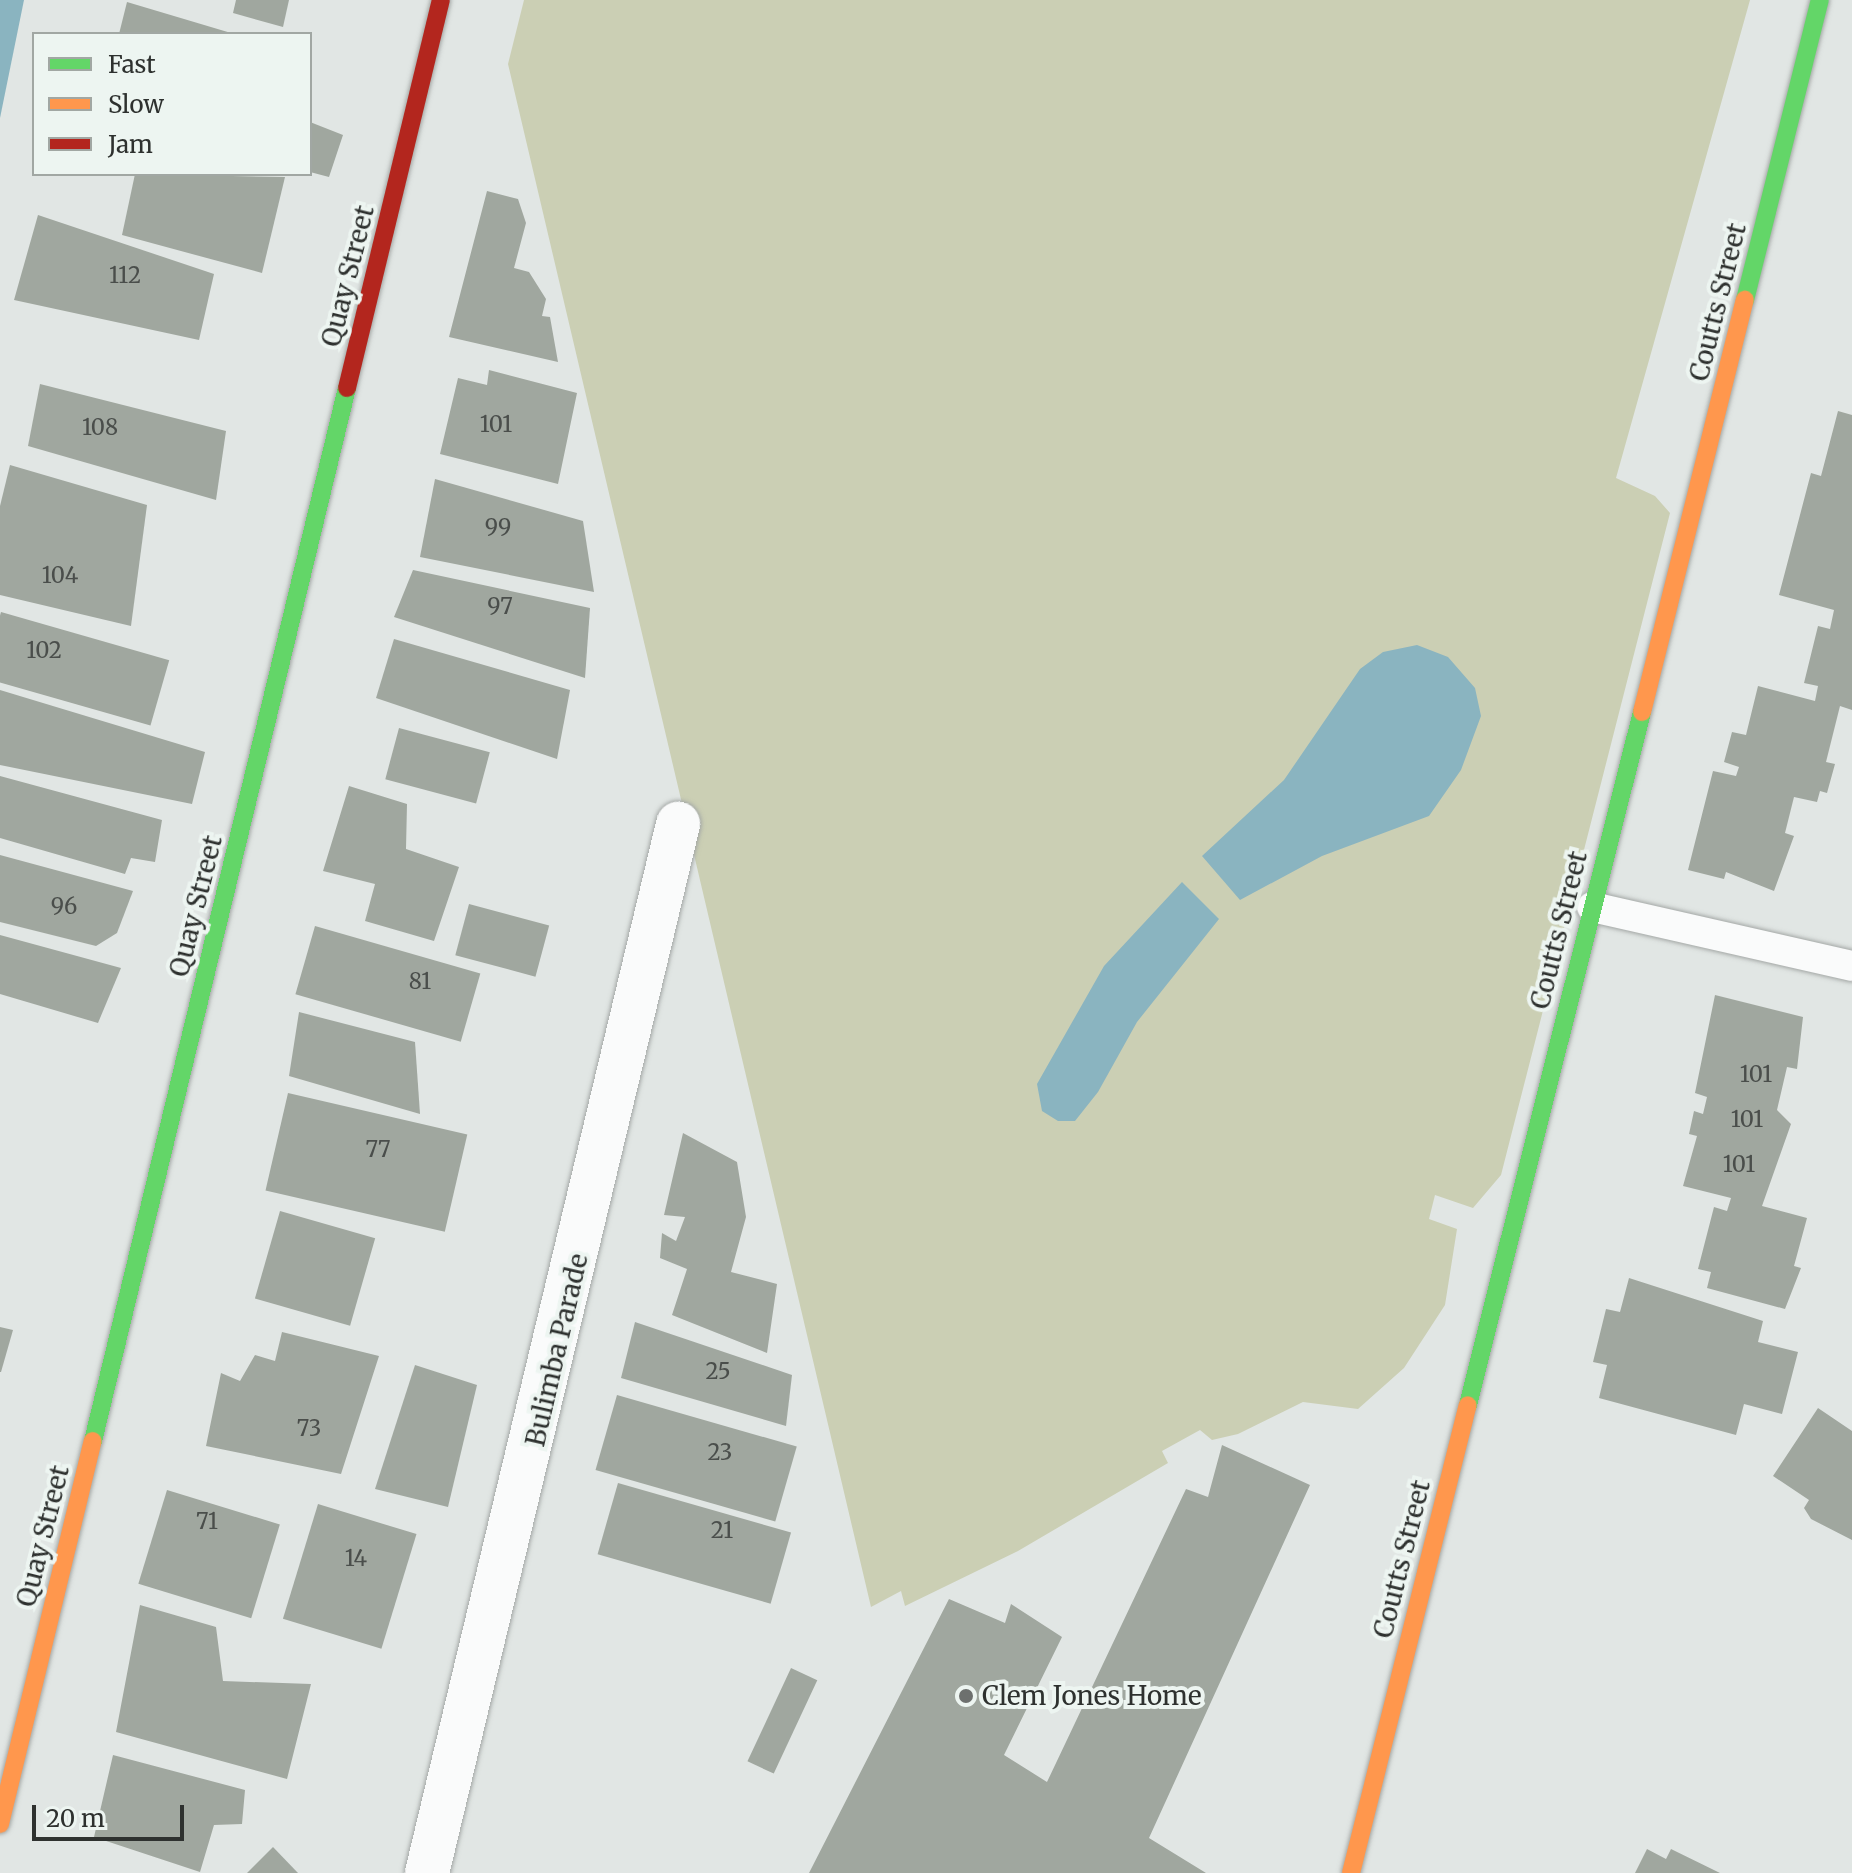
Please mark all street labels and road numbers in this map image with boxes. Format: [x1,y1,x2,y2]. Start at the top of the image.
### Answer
street label: Quay Street [315,202,381,350]
street label: Coutts Street [1683,220,1753,384]
street label: Quay Street [163,832,229,980]
street label: Coutts Street [1524,848,1594,1012]
street label: Bulimba Parade [520,1251,594,1449]
street label: Quay Street [10,1462,76,1610]
street label: Coutts Street [1367,1477,1437,1641]

